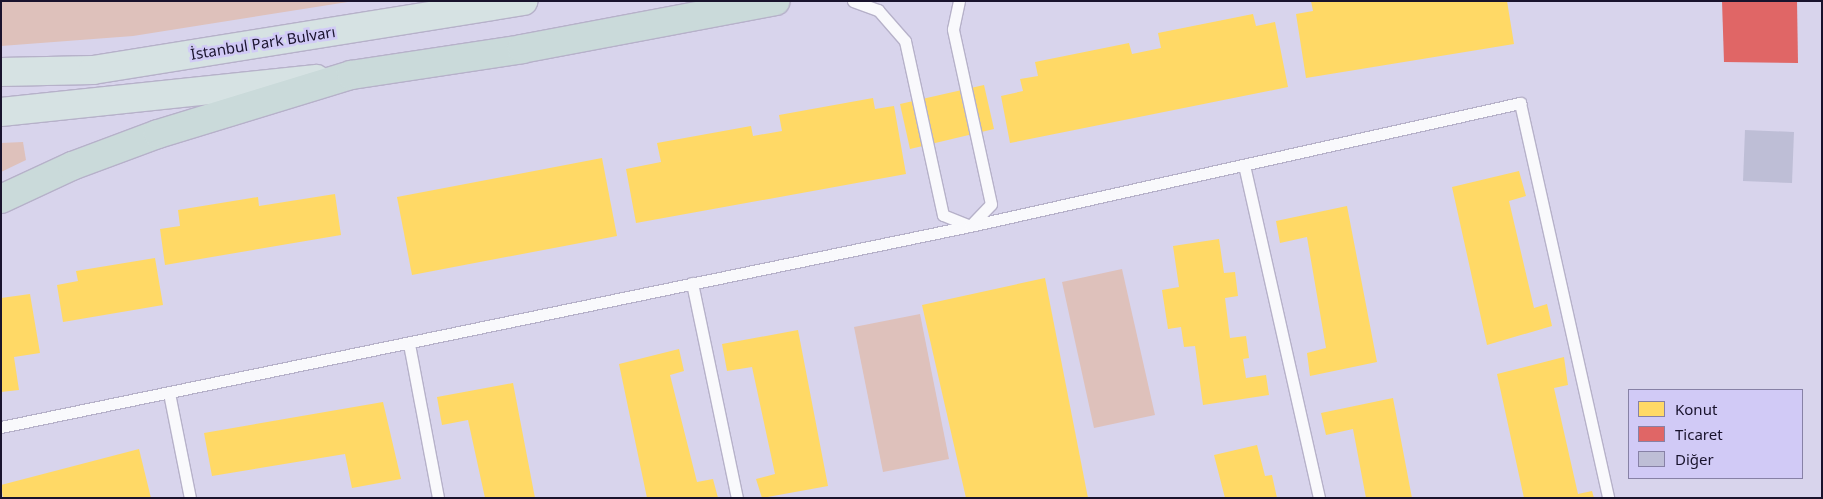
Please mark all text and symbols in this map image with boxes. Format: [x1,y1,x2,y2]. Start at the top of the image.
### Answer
street label: İstanbul Park Bulvarı [189,23,337,63]
legend [1628,389,1803,479]
text: Konut [1675,399,1717,419]
text: Ticaret [1675,424,1723,444]
text: Diğer [1675,449,1714,469]

